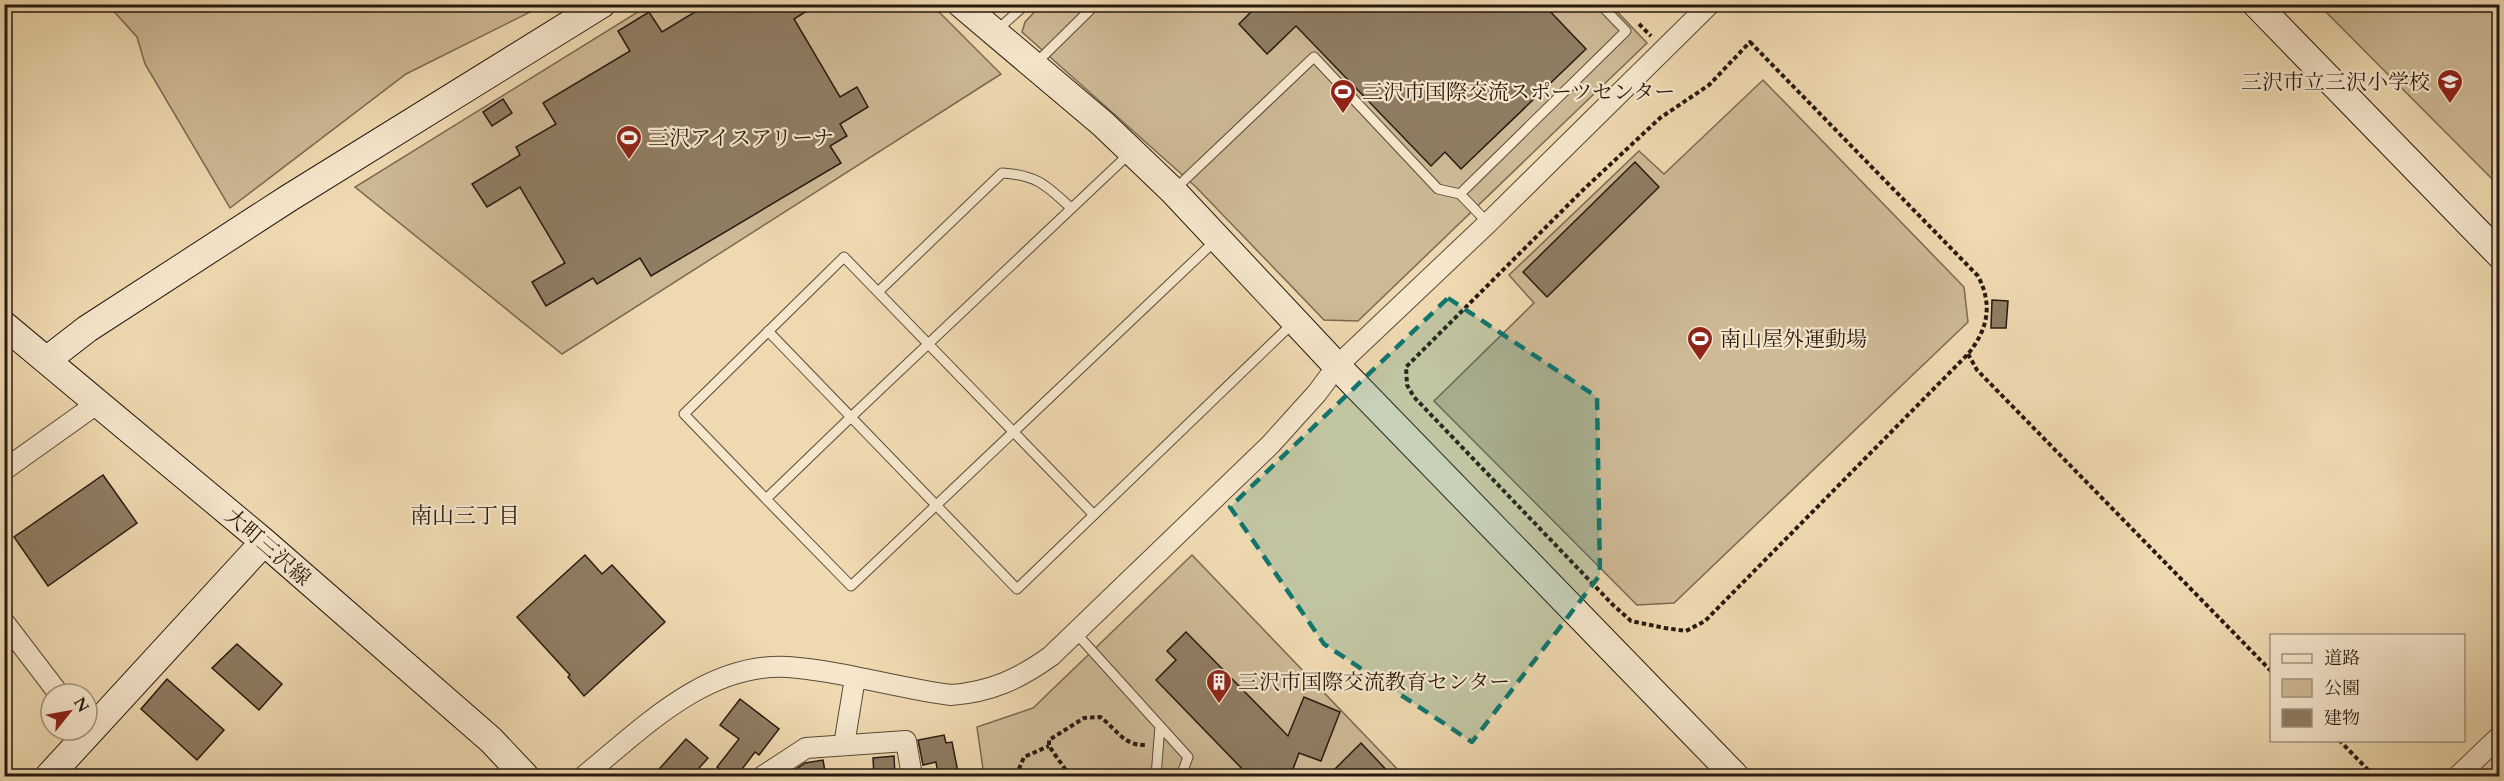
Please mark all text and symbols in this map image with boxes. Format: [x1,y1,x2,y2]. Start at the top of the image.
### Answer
school or university icon: 三沢市立三沢小学校 [2435,67,2465,105]
place label: 三沢市立三沢小学校 [2241,68,2430,97]
sports icon: 三沢市国際交流スポーツセンター [1328,77,1358,115]
place label: 三沢市国際交流スポーツセンター [1362,78,1675,107]
sports icon: 三沢アイスアリーナ [614,123,644,161]
place label: 三沢アイスアリーナ [648,124,834,153]
sports icon: 南山屋外運動場 [1685,324,1715,362]
place label: 南山屋外運動場 [1720,325,1867,354]
district label: 南山三丁目 [410,501,520,531]
street label: 大町三沢線 [219,502,317,593]
legend [2270,634,2465,742]
text: 道路 [2324,646,2360,671]
building icon: 三沢市国際交流教育センター [1204,667,1234,705]
place label: 三沢市国際交流教育センター [1238,668,1510,697]
text: 公園 [2324,676,2360,701]
north arrow [39,682,99,742]
text: N [68,693,94,717]
text: 建物 [2324,706,2360,731]

